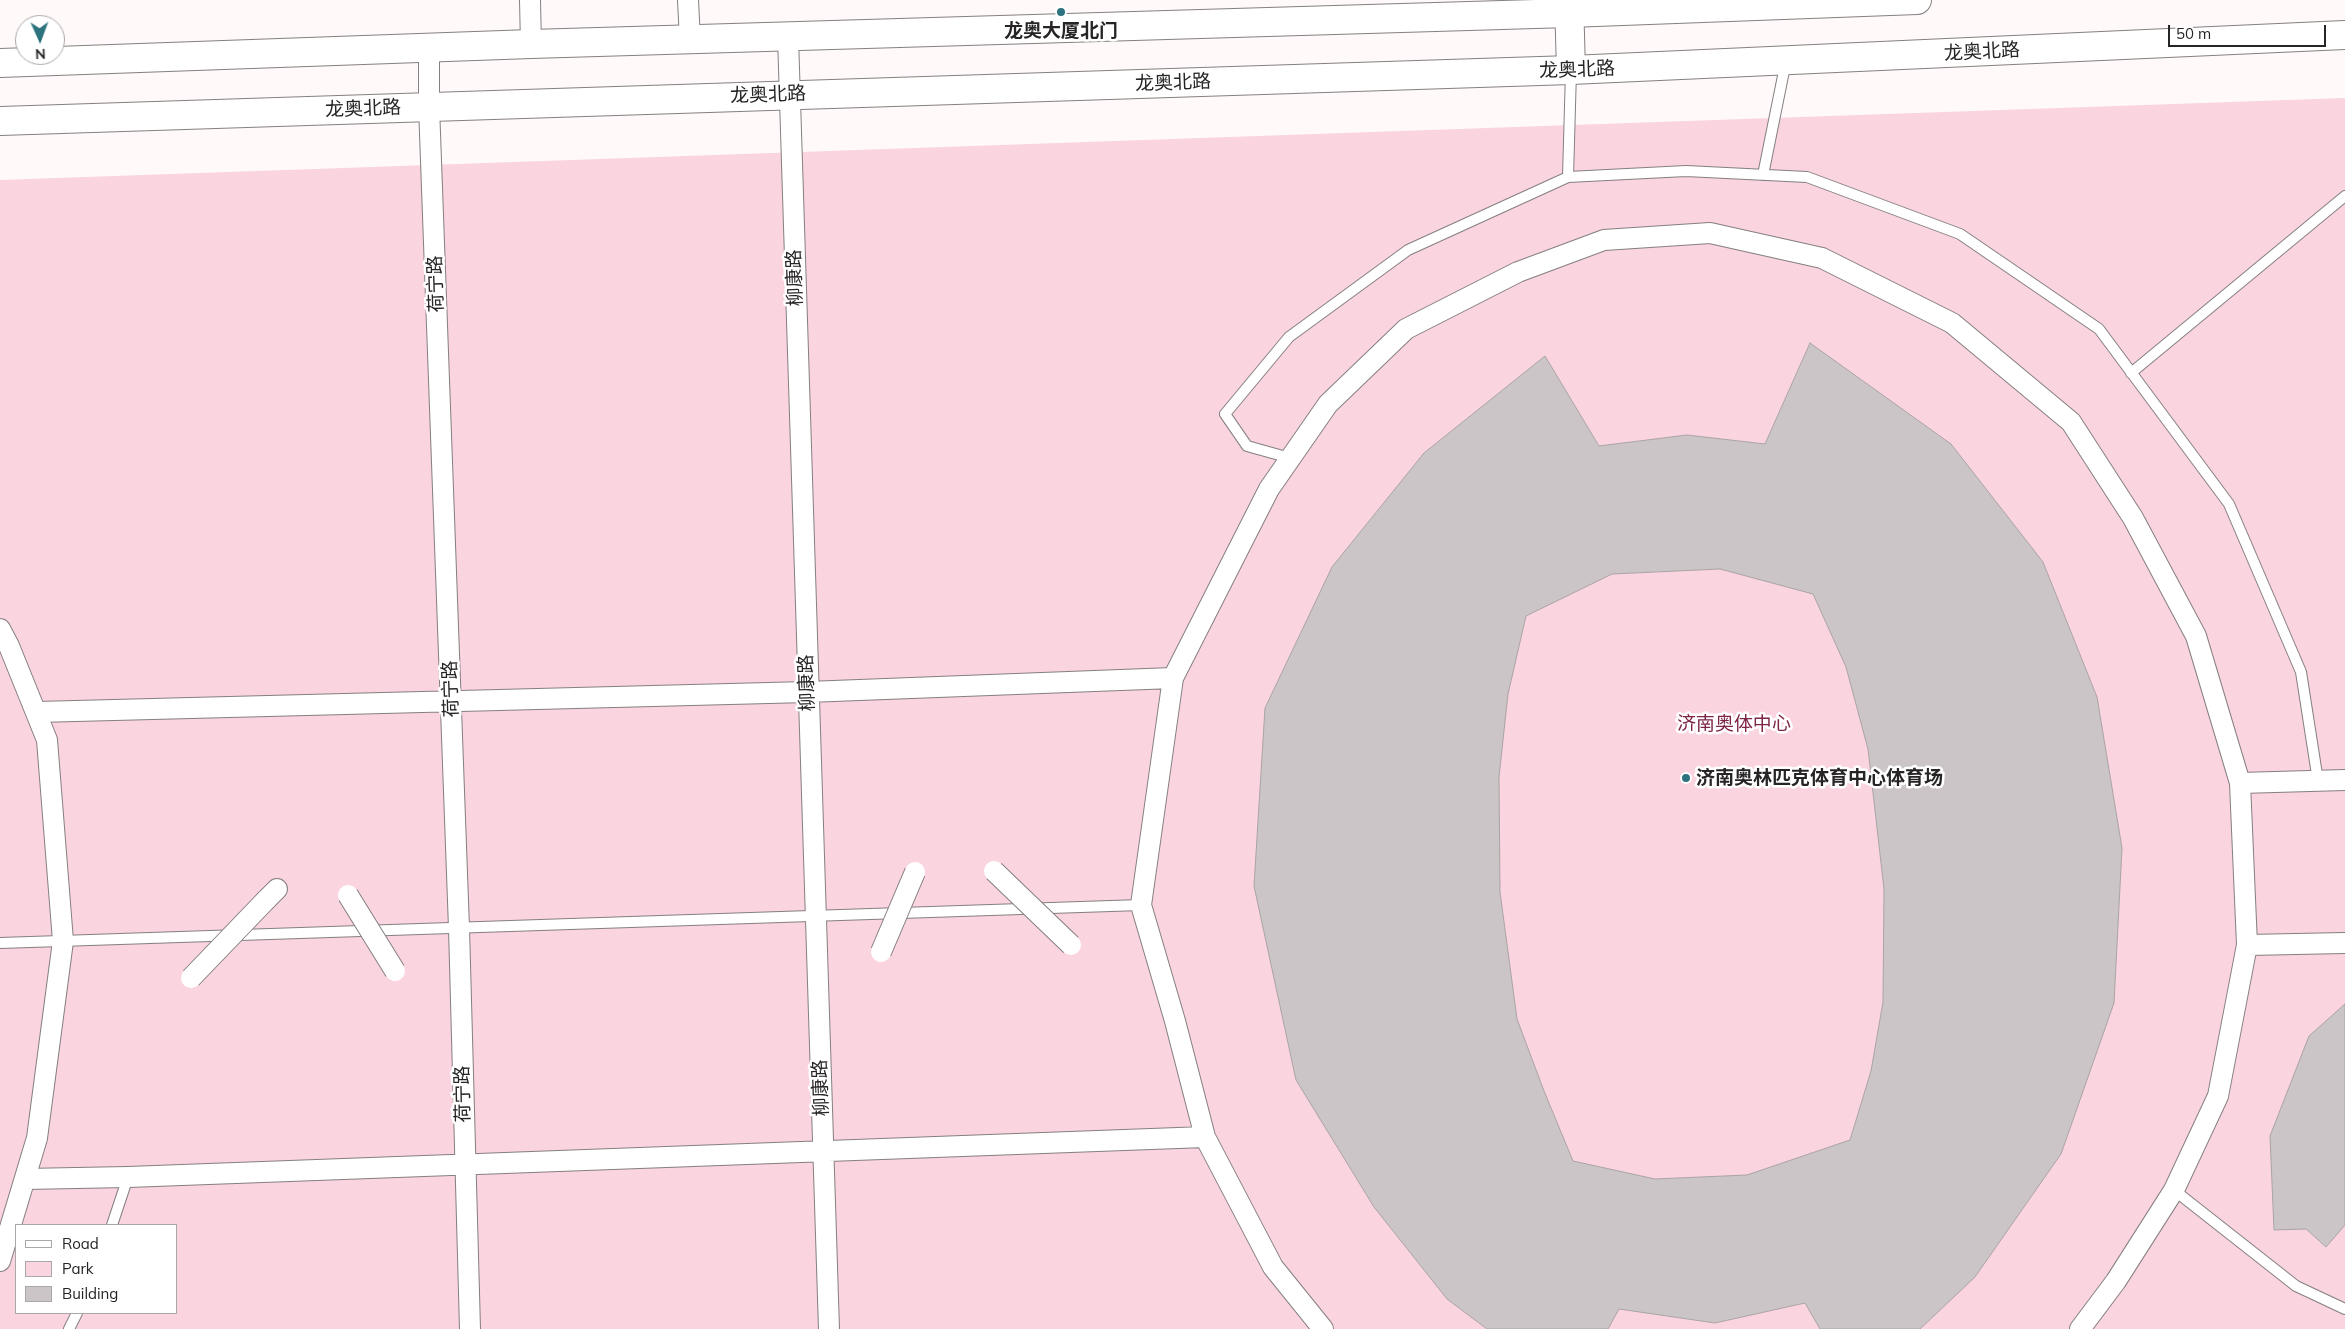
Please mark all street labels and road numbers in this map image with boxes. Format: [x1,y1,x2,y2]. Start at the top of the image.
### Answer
street label: 龙奥北路 [1943,39,2021,65]
street label: 龙奥北路 [1539,57,1615,83]
street label: 龙奥北路 [1135,70,1211,96]
street label: 龙奥北路 [730,82,806,108]
street label: 龙奥北路 [325,96,401,122]
street label: 柳康路 [783,249,807,307]
street label: 荷宁路 [424,255,448,313]
street label: 柳康路 [795,654,819,712]
street label: 荷宁路 [439,660,463,718]
street label: 柳康路 [809,1059,833,1117]
street label: 荷宁路 [451,1065,475,1123]

